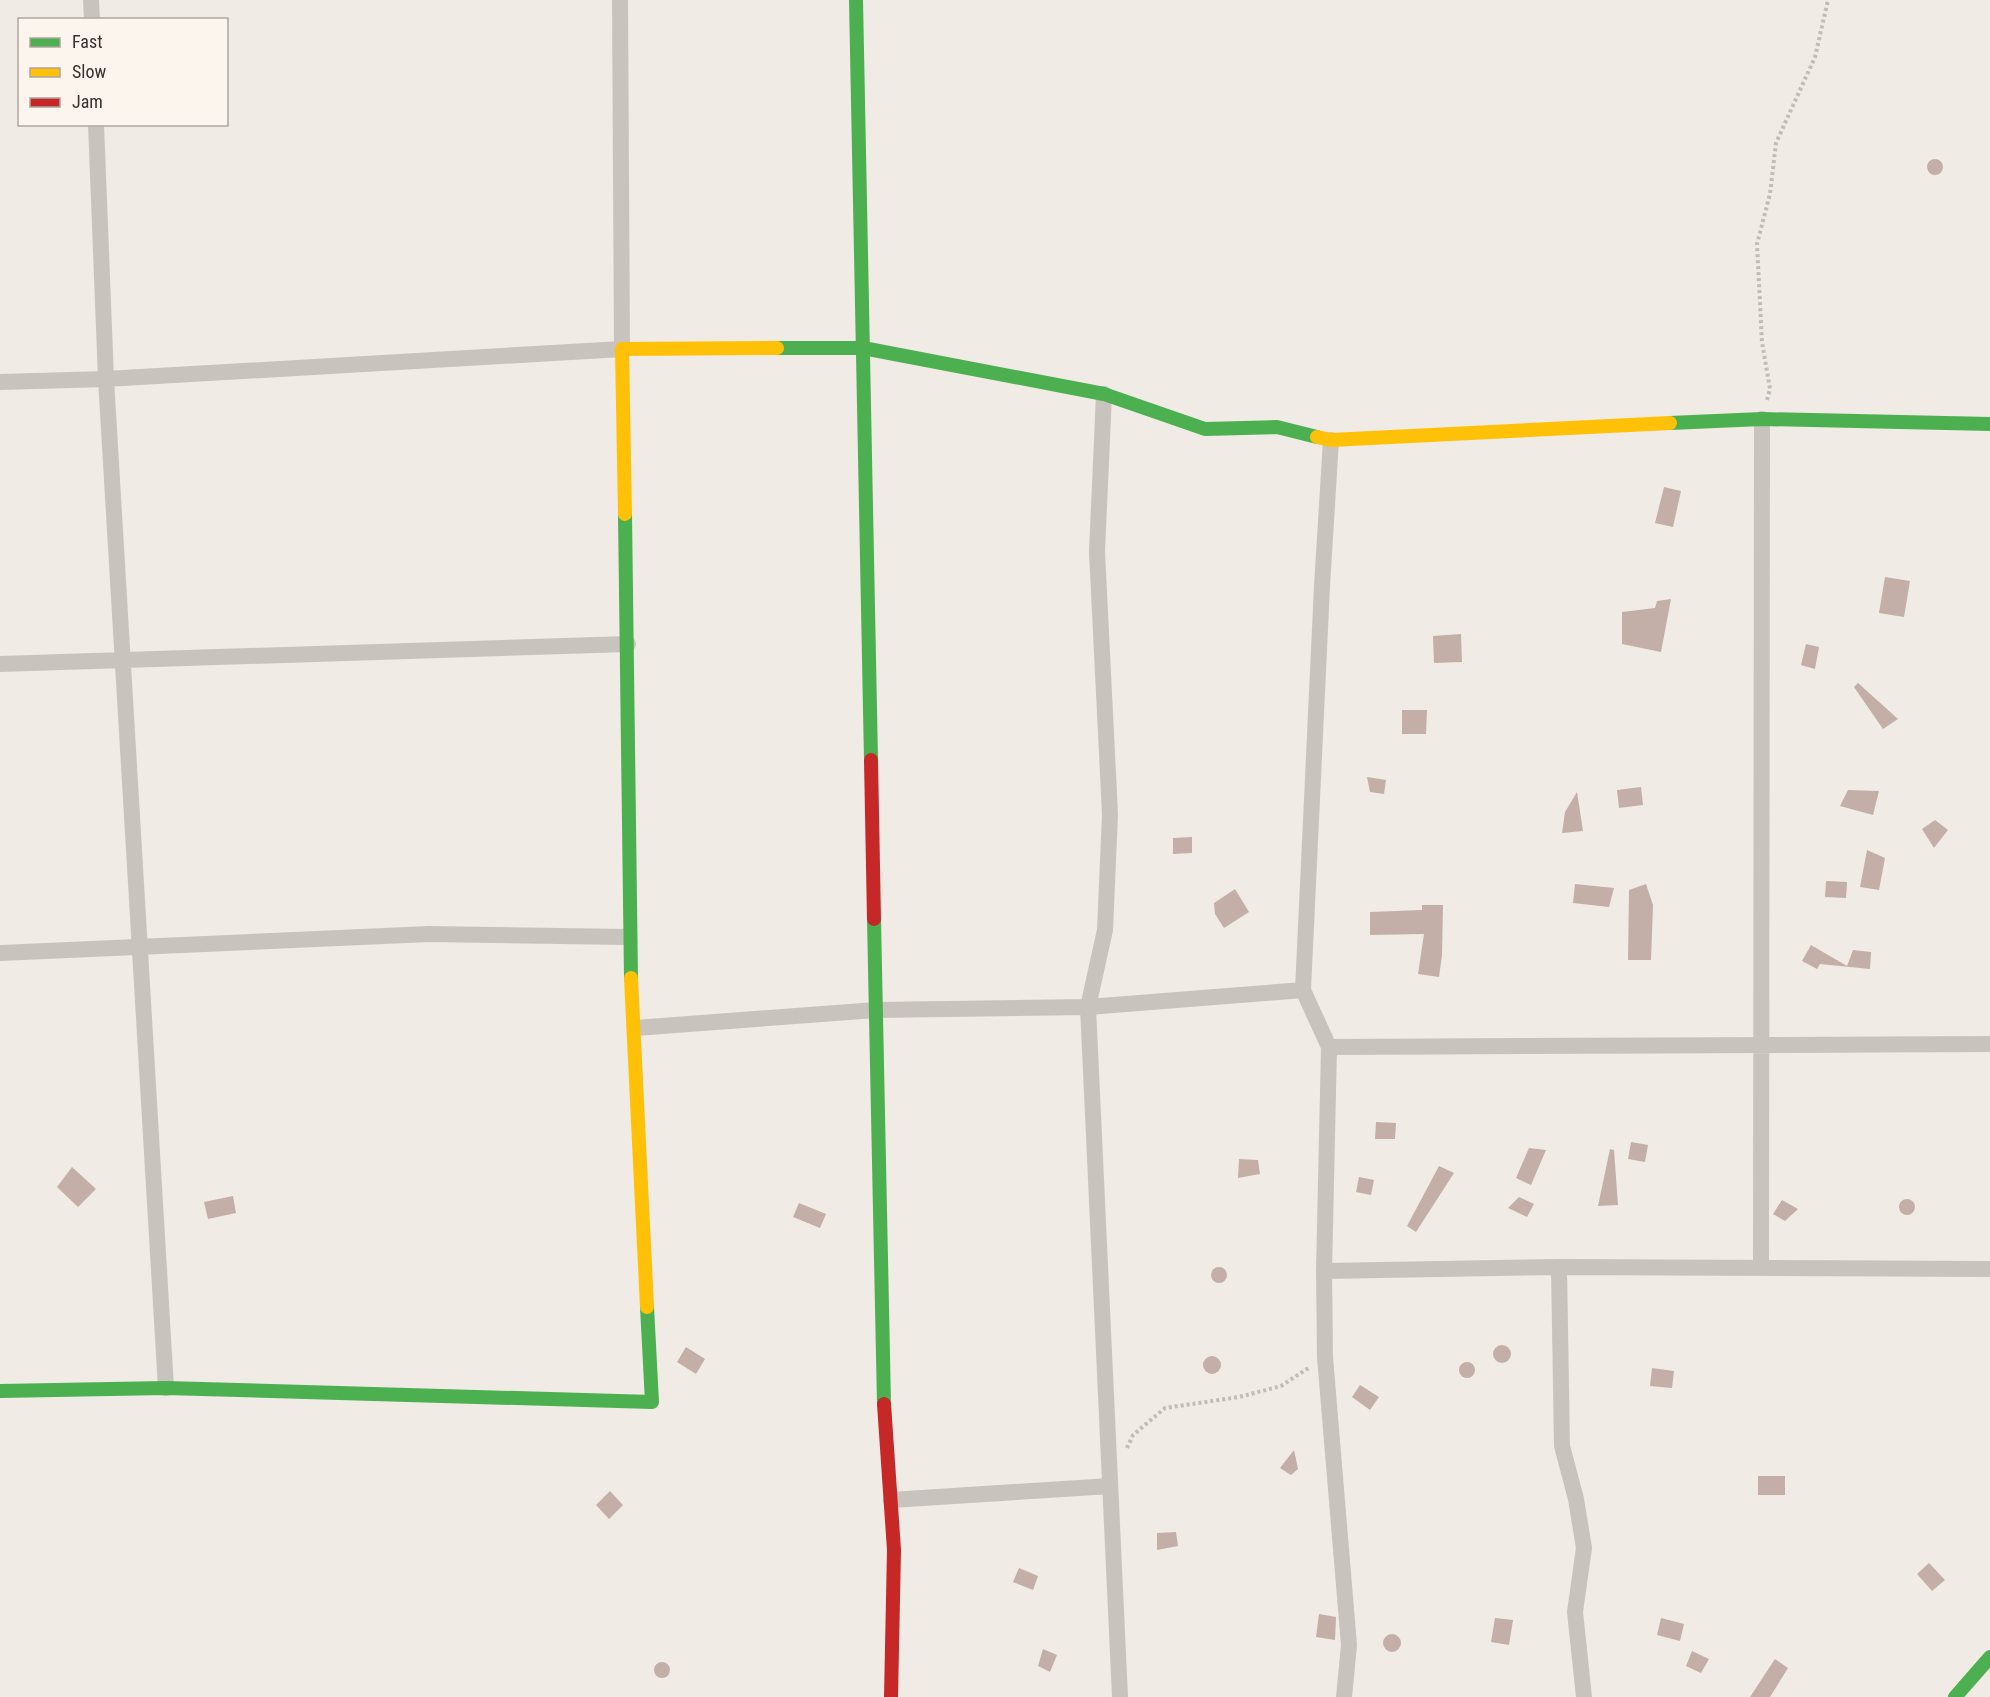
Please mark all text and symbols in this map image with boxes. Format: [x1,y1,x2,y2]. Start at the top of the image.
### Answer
legend [18,18,228,126]
text: Fast [72,31,103,52]
text: Slow [72,61,107,82]
text: Jam [72,91,103,112]

